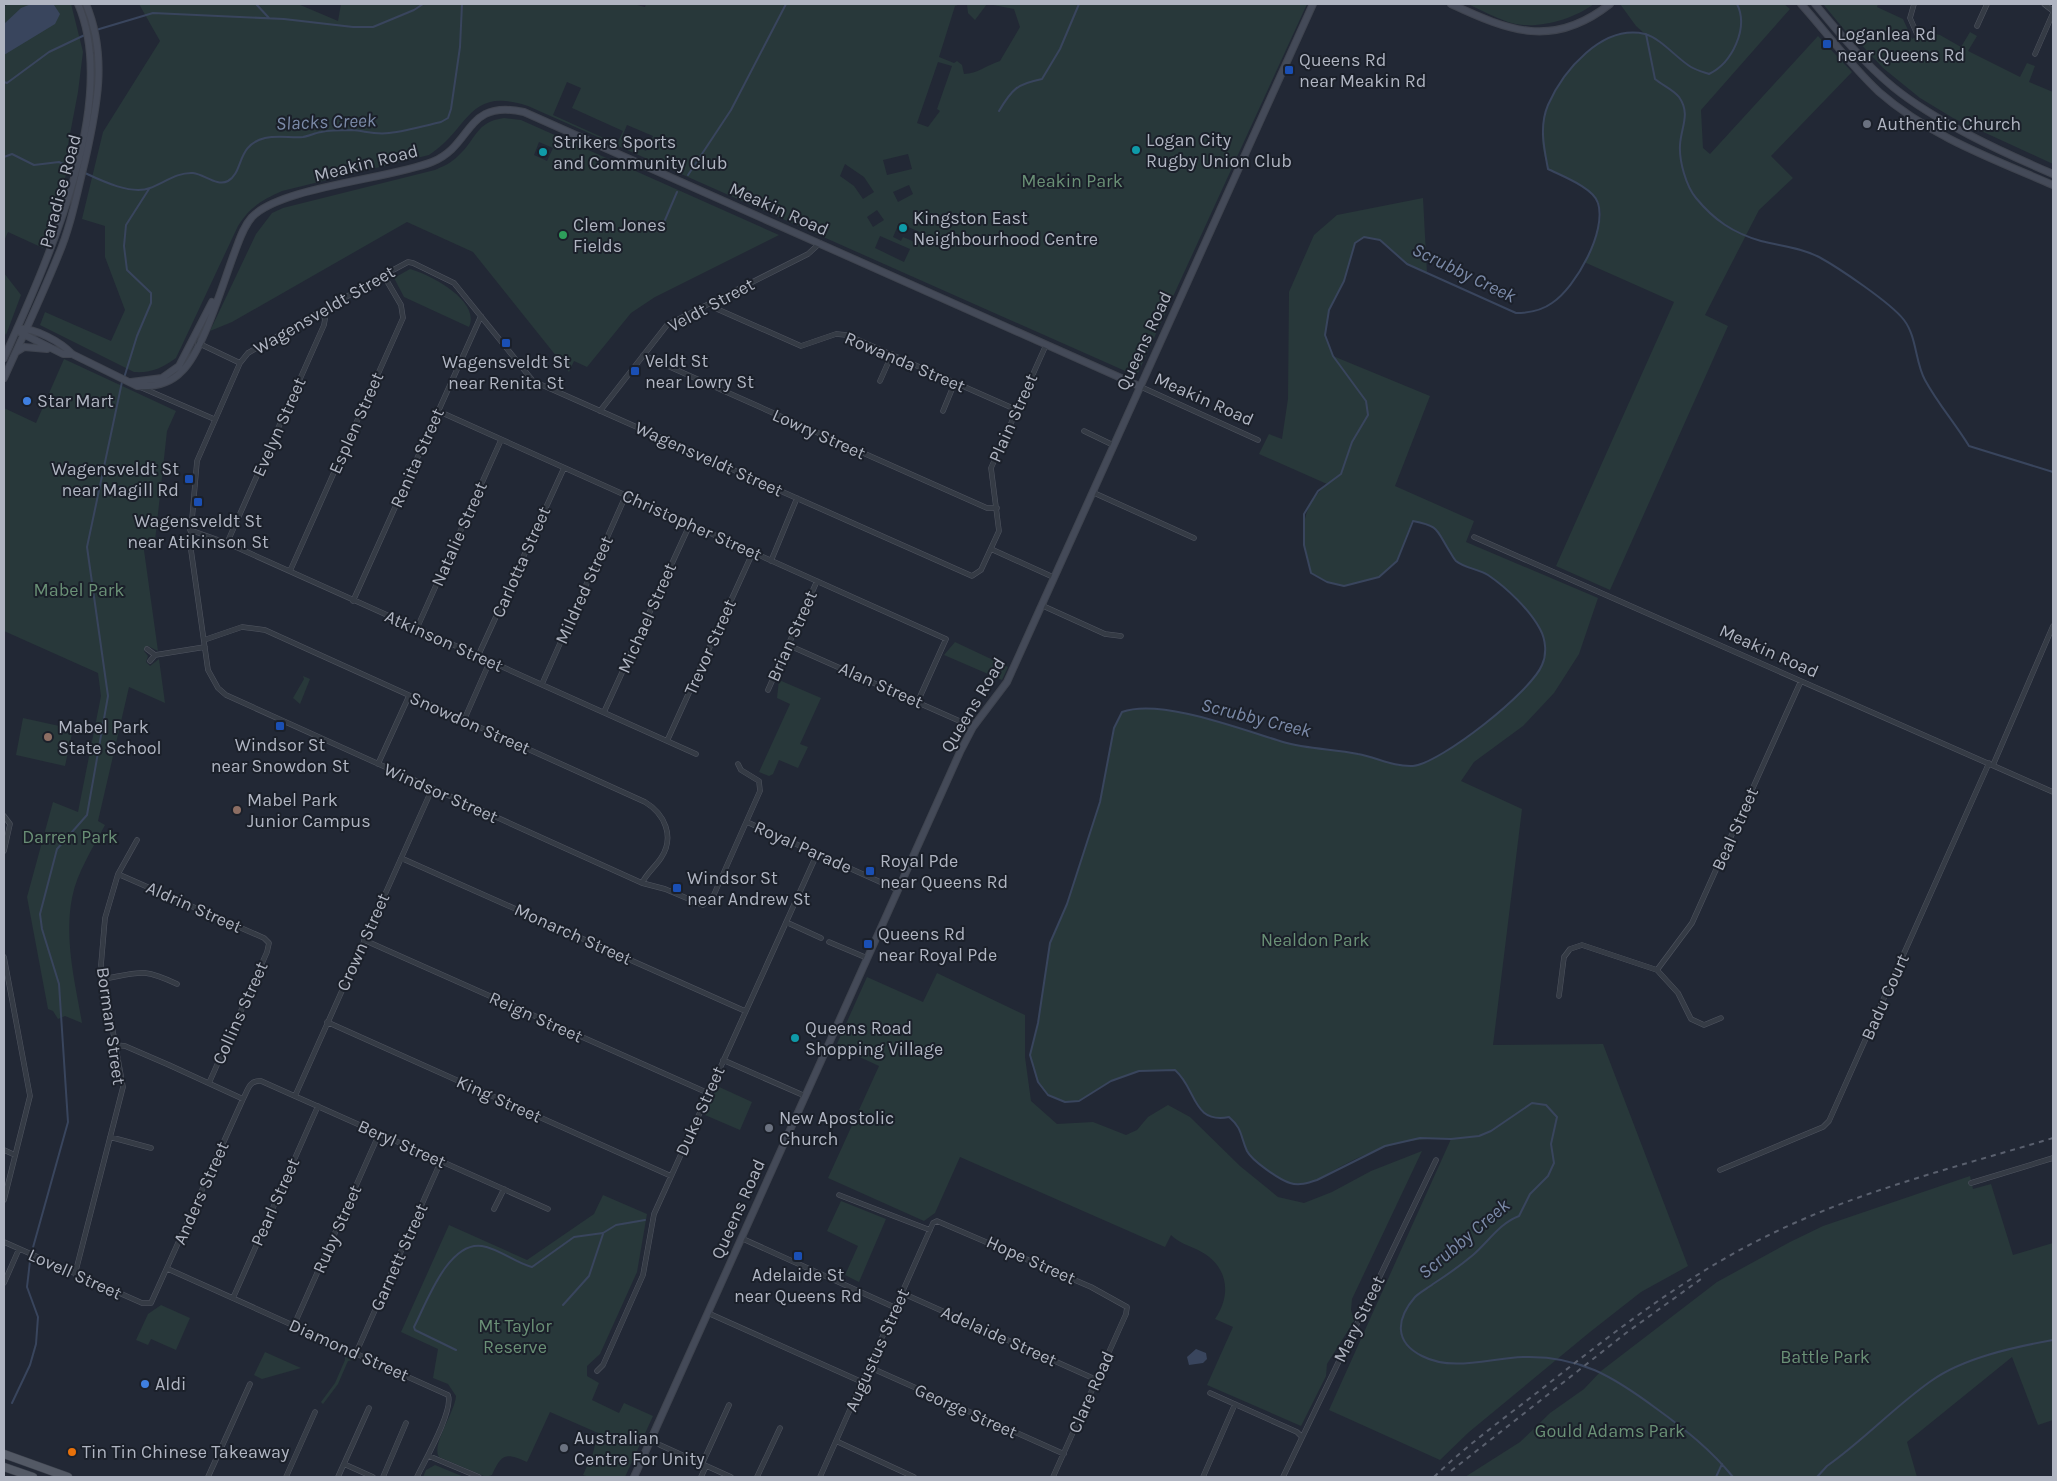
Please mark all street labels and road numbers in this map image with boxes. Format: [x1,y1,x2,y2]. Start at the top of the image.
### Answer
street label: Paradise Road [34,132,86,250]
street label: Meakin Road [312,139,420,187]
street label: Meakin Road [726,177,832,241]
street label: Wagensveldt Street [249,260,399,359]
street label: Veldt Street [664,273,758,337]
street label: Queens Road [1111,288,1177,394]
street label: Rowanda Street [841,327,969,397]
street label: Meakin Road [1151,367,1257,431]
street label: Esplen Street [324,369,388,477]
street label: Plain Street [984,370,1042,466]
street label: Evelyn Street [247,374,311,480]
street label: Lowry Street [769,404,869,464]
street label: Renita Street [385,405,449,511]
street label: Wagensveldt Street [632,416,787,502]
street label: Natalie Street [426,478,492,590]
street label: Christopher Street [619,484,765,566]
street label: Carlotta Street [487,503,555,621]
street label: Mildred Street [550,532,618,648]
street label: Michael Street [613,559,681,677]
street label: Brian Street [762,587,822,685]
street label: Trevor Street [679,595,741,698]
street label: Atkinson Street [381,605,507,677]
street label: Meakin Road [1716,619,1822,683]
street label: Queens Road [936,653,1010,757]
street label: Alan Street [835,657,927,713]
street label: Snowdon Street [406,687,534,760]
street label: Windsor Street [381,758,502,828]
street label: Beal Street [1707,784,1763,874]
street label: Royal Parade [751,816,855,878]
street label: Aldrin Street [143,876,245,938]
street label: Crown Street [332,889,394,994]
street label: Monarch Street [511,898,635,970]
street label: Badu Court [1856,950,1914,1043]
street label: Collins Street [208,958,273,1068]
street label: Borman Street [92,966,130,1087]
street label: Reign Street [486,987,587,1048]
street label: Duke Street [670,1063,730,1159]
street label: King Street [453,1070,545,1128]
street label: Beryl Street [355,1115,450,1173]
street label: Anders Street [168,1138,234,1248]
street label: Pearl Street [246,1154,304,1250]
street label: Queens Road [706,1156,770,1262]
street label: Ruby Street [308,1181,366,1277]
street label: Garnett Street [365,1200,433,1314]
street label: Hope Street [983,1231,1079,1290]
street label: Lovell Street [25,1244,125,1305]
street label: Mary Street [1329,1272,1390,1366]
street label: Augustus Street [840,1285,914,1415]
street label: Adelaide Street [938,1301,1060,1371]
street label: Diamond Street [286,1314,413,1386]
street label: Clare Road [1063,1348,1119,1436]
street label: George Street [911,1379,1021,1444]

